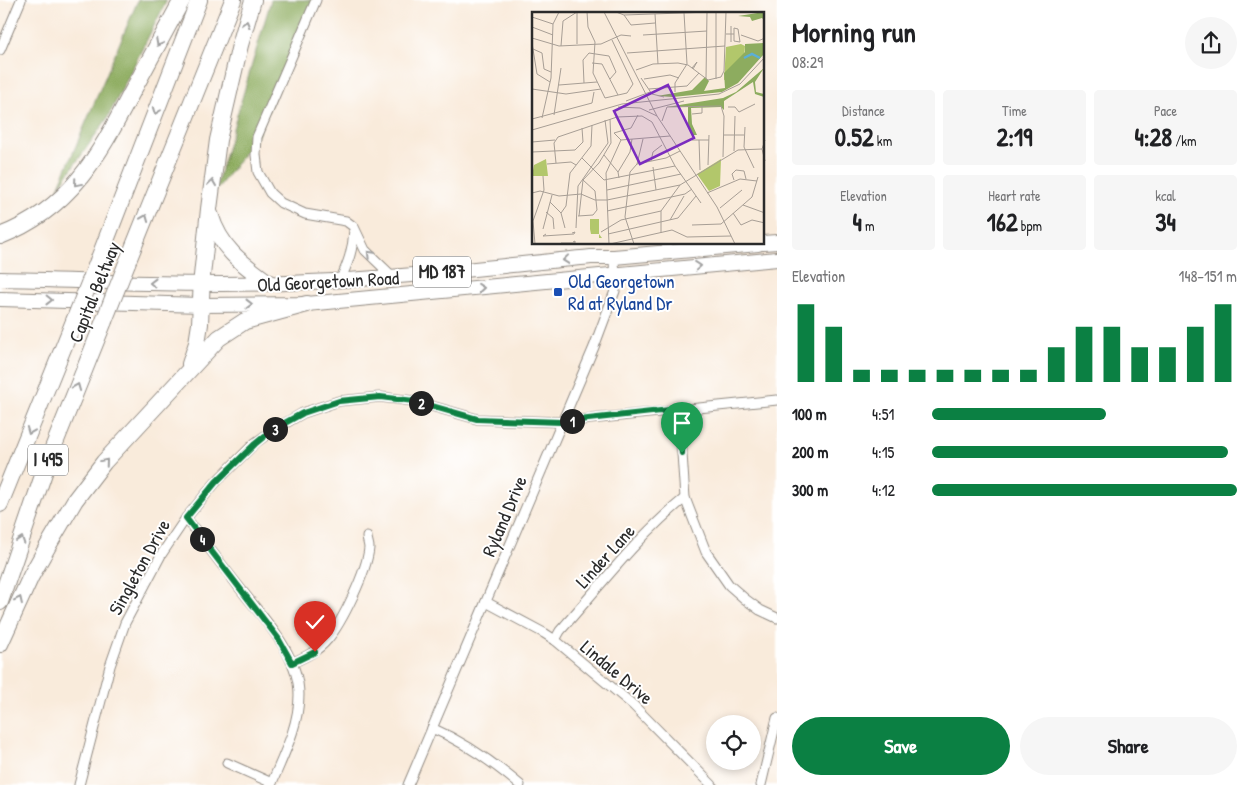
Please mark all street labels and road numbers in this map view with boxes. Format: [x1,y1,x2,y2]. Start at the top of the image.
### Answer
street label: Capital Beltway [62,238,126,346]
road number: MD 187 [413,256,471,288]
street label: Old Georgetown Road [256,264,400,298]
road number: I 495 [28,444,68,476]
street label: Ryland Drive [475,471,533,560]
street label: Singleton Drive [102,514,176,619]
street label: Linder Lane [569,518,641,593]
street label: Lindale Drive [575,634,659,710]

